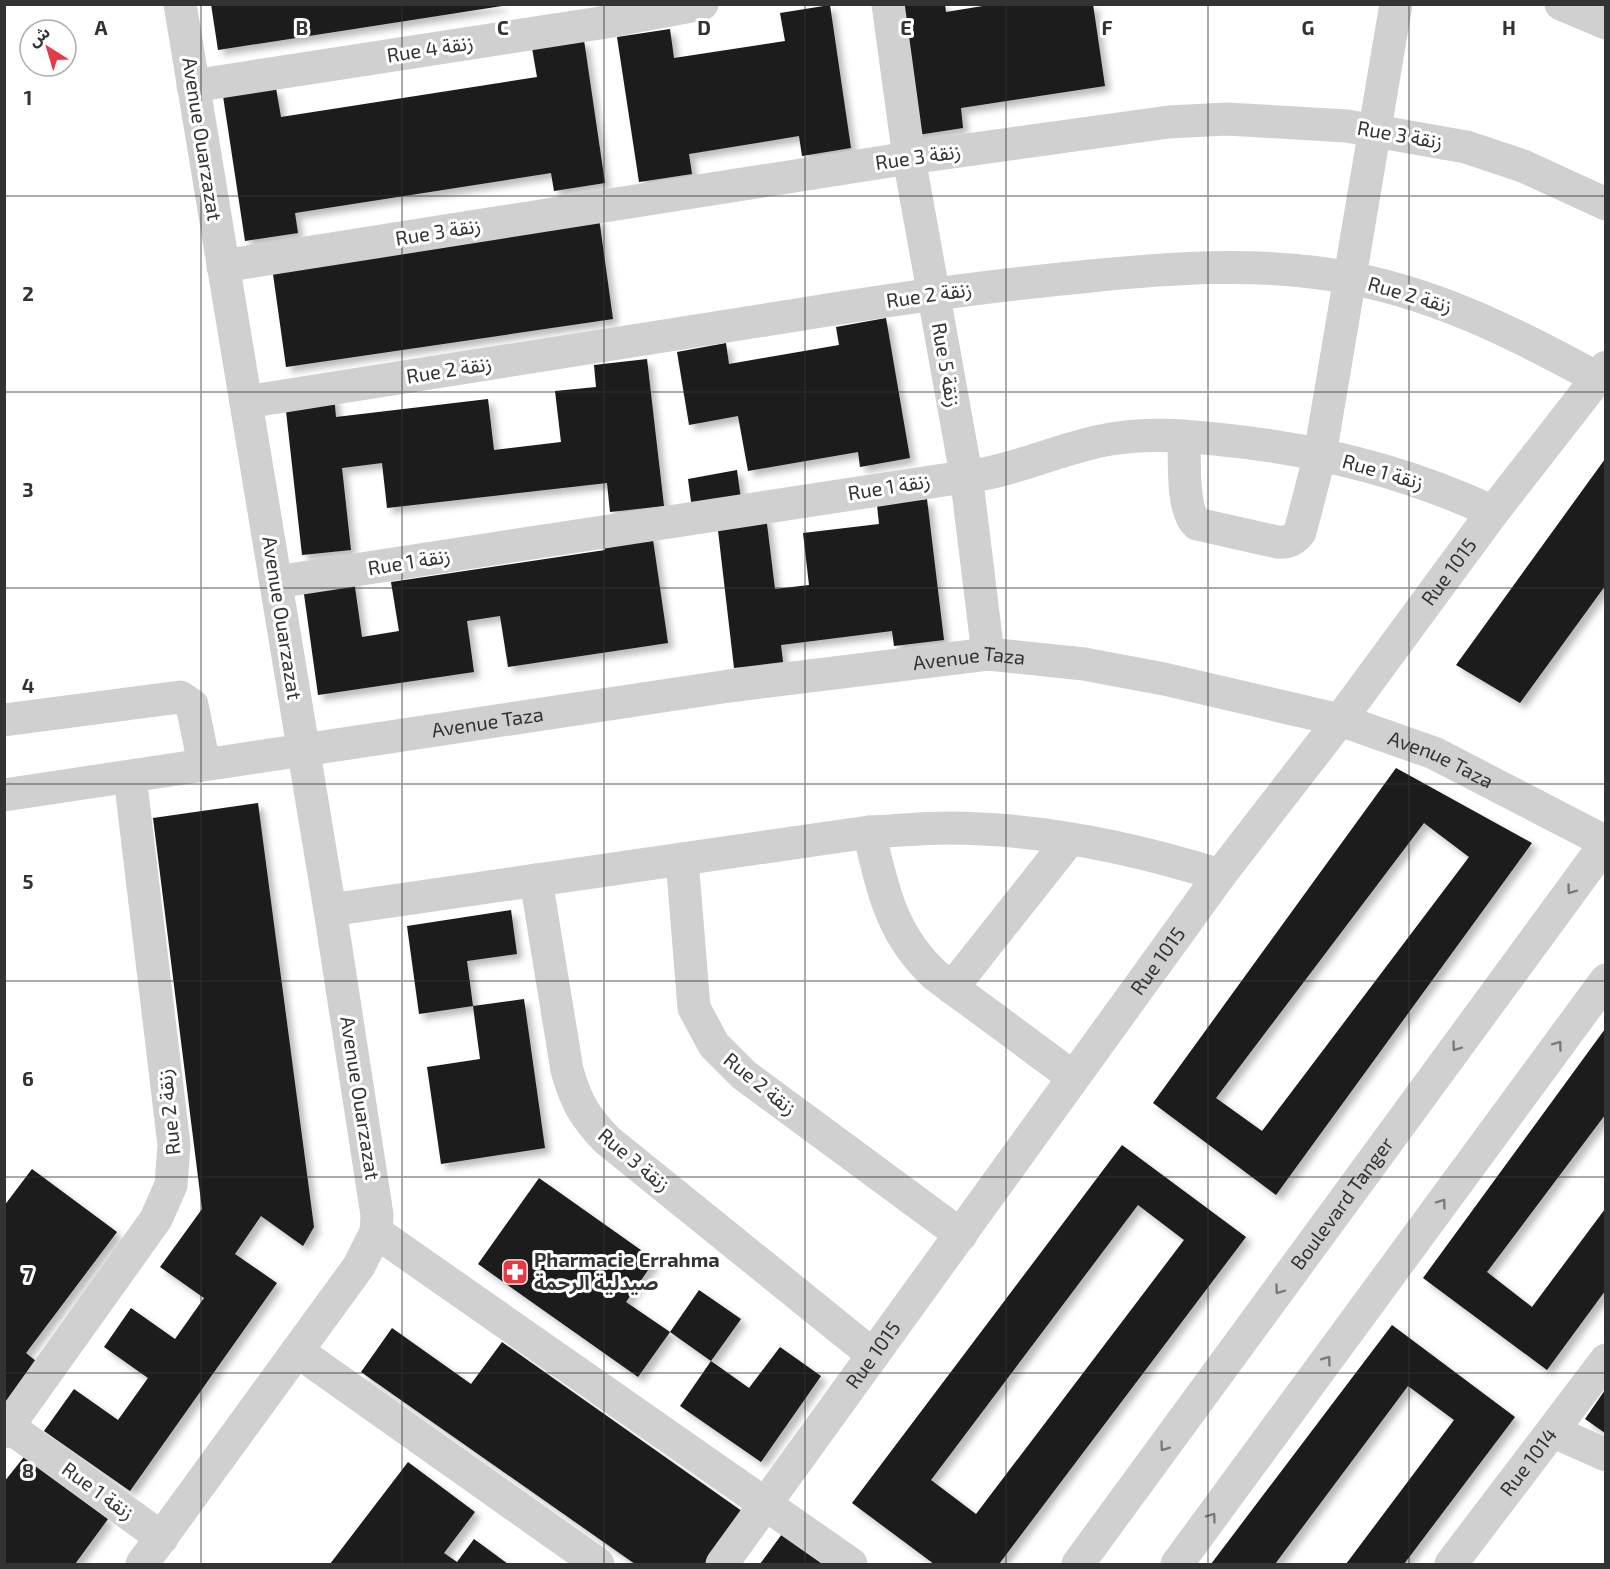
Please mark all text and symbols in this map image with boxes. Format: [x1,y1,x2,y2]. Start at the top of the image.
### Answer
text: A [94,15,108,39]
text: B [296,15,308,39]
text: C [497,15,509,39]
text: D [697,15,711,39]
text: E [900,15,912,39]
text: F [1101,15,1113,39]
text: G [1302,15,1314,39]
text: H [1502,15,1516,39]
north arrow [18,18,78,78]
text: ش [24,21,54,51]
street label: Rue 4 زنقة [385,29,475,68]
street label: Avenue Ouarzazat [178,55,228,223]
text: 1 [24,85,32,109]
street label: Rue 3 زنقة [1355,115,1445,154]
street label: Rue 3 زنقة [873,138,962,175]
street label: Rue 3 زنقة [393,212,482,251]
street label: Rue 2 زنقة [1365,271,1455,318]
street label: Rue 2 زنقة [884,276,973,313]
text: 2 [22,281,34,305]
street label: Rue 5 زنقة [927,320,966,409]
street label: Rue 2 زنقة [404,350,494,389]
street label: Rue 1 زنقة [1340,448,1427,495]
street label: Rue 1 زنقة [846,468,932,505]
text: 3 [22,477,34,501]
street label: Rue 1015 [1415,533,1481,610]
street label: Avenue Ouarzazat [258,534,308,702]
street label: Rue 1 زنقة [366,543,452,580]
street label: Avenue Taza [911,641,1027,674]
text: 4 [22,673,35,697]
street label: Avenue Taza [430,701,545,742]
street label: Avenue Taza [1385,725,1498,793]
text: 5 [22,869,34,893]
one-way arrow [1567,883,1578,894]
street label: Rue 1015 [1125,922,1190,999]
street label: Avenue Ouarzazat [336,1014,386,1182]
one-way arrow [1452,1041,1463,1052]
one-way arrow [1550,1041,1561,1052]
street label: Rue 2 زنقة [719,1047,802,1121]
text: 6 [22,1066,34,1090]
street label: Rue 2 زنقة [152,1068,185,1156]
street label: Rue 3 زنقة [593,1122,675,1197]
street label: Boulevard Tanger [1285,1132,1398,1274]
one-way arrow [1435,1198,1446,1209]
place label: Pharmacie Errahma صيدلية الرحمة [534,1247,720,1295]
pharmacy icon: Pharmacie Errahma صيدلية الرحمة [500,1257,530,1287]
text: 7 [23,1262,34,1286]
one-way arrow [1275,1283,1286,1294]
street label: Rue 1015 [840,1316,905,1393]
one-way arrow [1320,1356,1331,1367]
street label: Rue 1014 [1494,1423,1561,1500]
one-way arrow [1160,1440,1171,1451]
street label: Rue 1 زنقة [57,1456,139,1525]
text: 8 [22,1458,34,1482]
one-way arrow [1205,1513,1216,1524]

